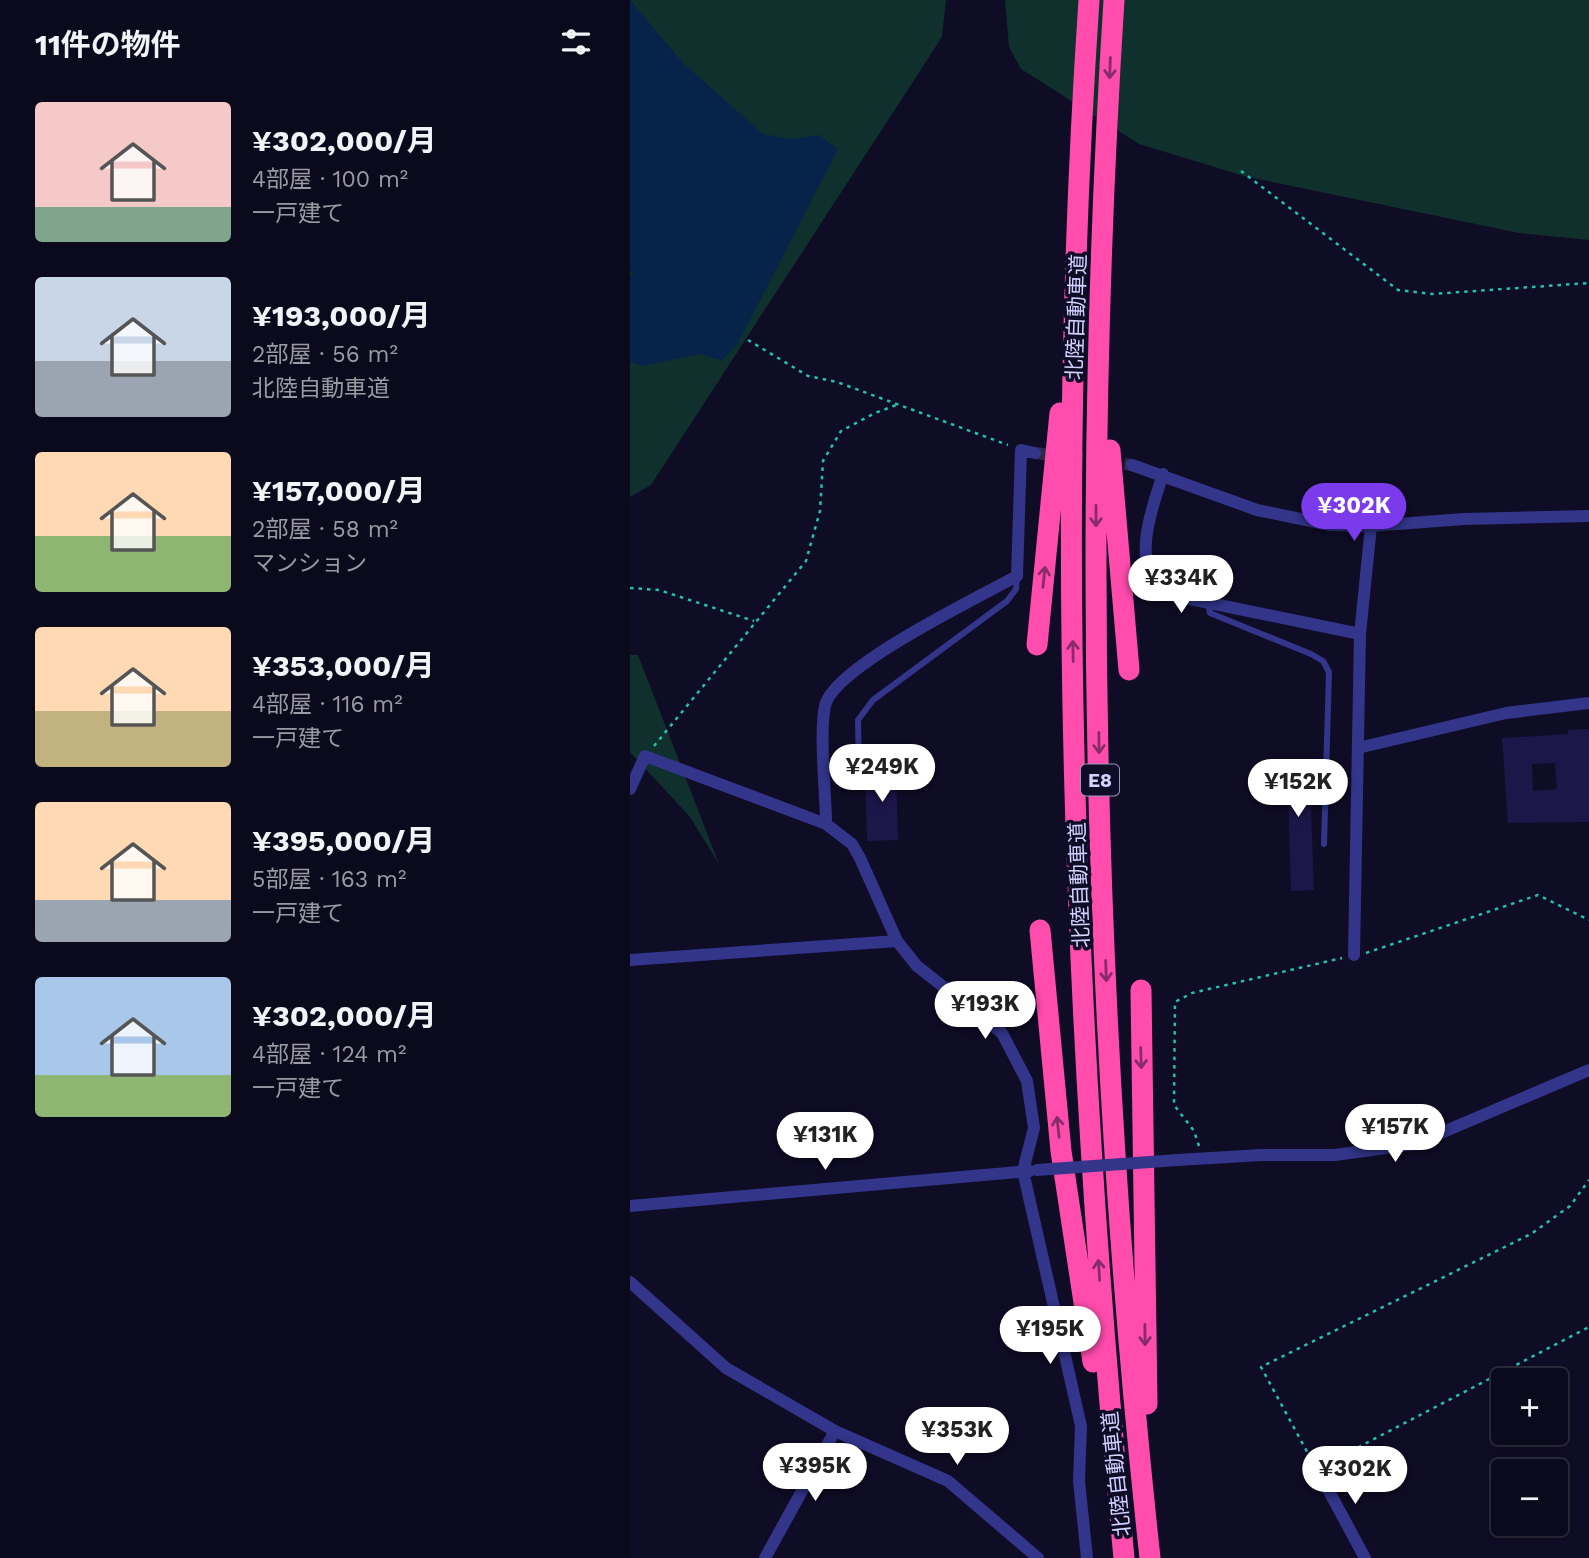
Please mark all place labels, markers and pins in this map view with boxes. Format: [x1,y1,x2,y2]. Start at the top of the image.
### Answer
pin: ¥302K [1305,484,1403,543]
pin: ¥334K [1132,556,1230,615]
pin: ¥249K [833,744,931,804]
pin: ¥152K [1249,760,1347,819]
pin: ¥193K [936,982,1034,1041]
pin: ¥157K [1346,1104,1444,1164]
pin: ¥131K [776,1112,874,1172]
pin: ¥195K [1001,1306,1099,1366]
pin: ¥353K [908,1408,1006,1467]
pin: ¥395K [766,1444,864,1503]
pin: ¥302K [1306,1446,1404,1506]

